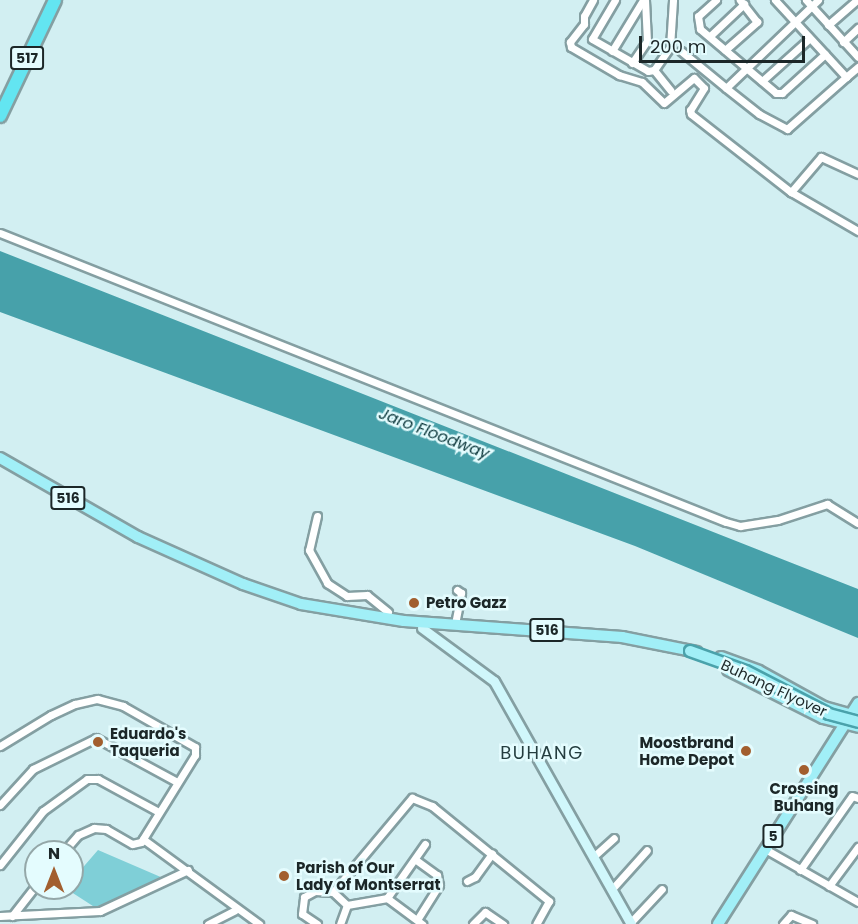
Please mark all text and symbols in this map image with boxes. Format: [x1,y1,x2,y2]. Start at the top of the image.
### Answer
scale bar [642,24,808,62]
text: 200 m [650,34,706,59]
road number: 517 [9,47,45,69]
water label: Jaro Floodway [376,404,492,464]
road number: 516 [50,487,86,509]
place label: Petro Gazz [426,594,506,612]
marker: Petro Gazz [407,596,421,610]
road number: 516 [529,619,565,641]
street label: Buhang Flyover [718,656,830,720]
place label: Eduardo's Taqueria [110,724,186,759]
place label: Moostbrand Home Depot [639,733,734,768]
marker: Eduardo's Taqueria [91,735,105,749]
district label: BUHANG [500,742,584,764]
marker: Moostbrand Home Depot [739,744,753,758]
marker: Crossing Buhang [797,763,811,777]
place label: Crossing Buhang [770,779,838,814]
road number: 5 [761,825,785,847]
north arrow [24,840,84,900]
text: N [48,842,60,865]
place label: Parish of Our Lady of Montserrat [296,858,441,893]
marker: Parish of Our Lady of Montserrat [277,869,291,883]

